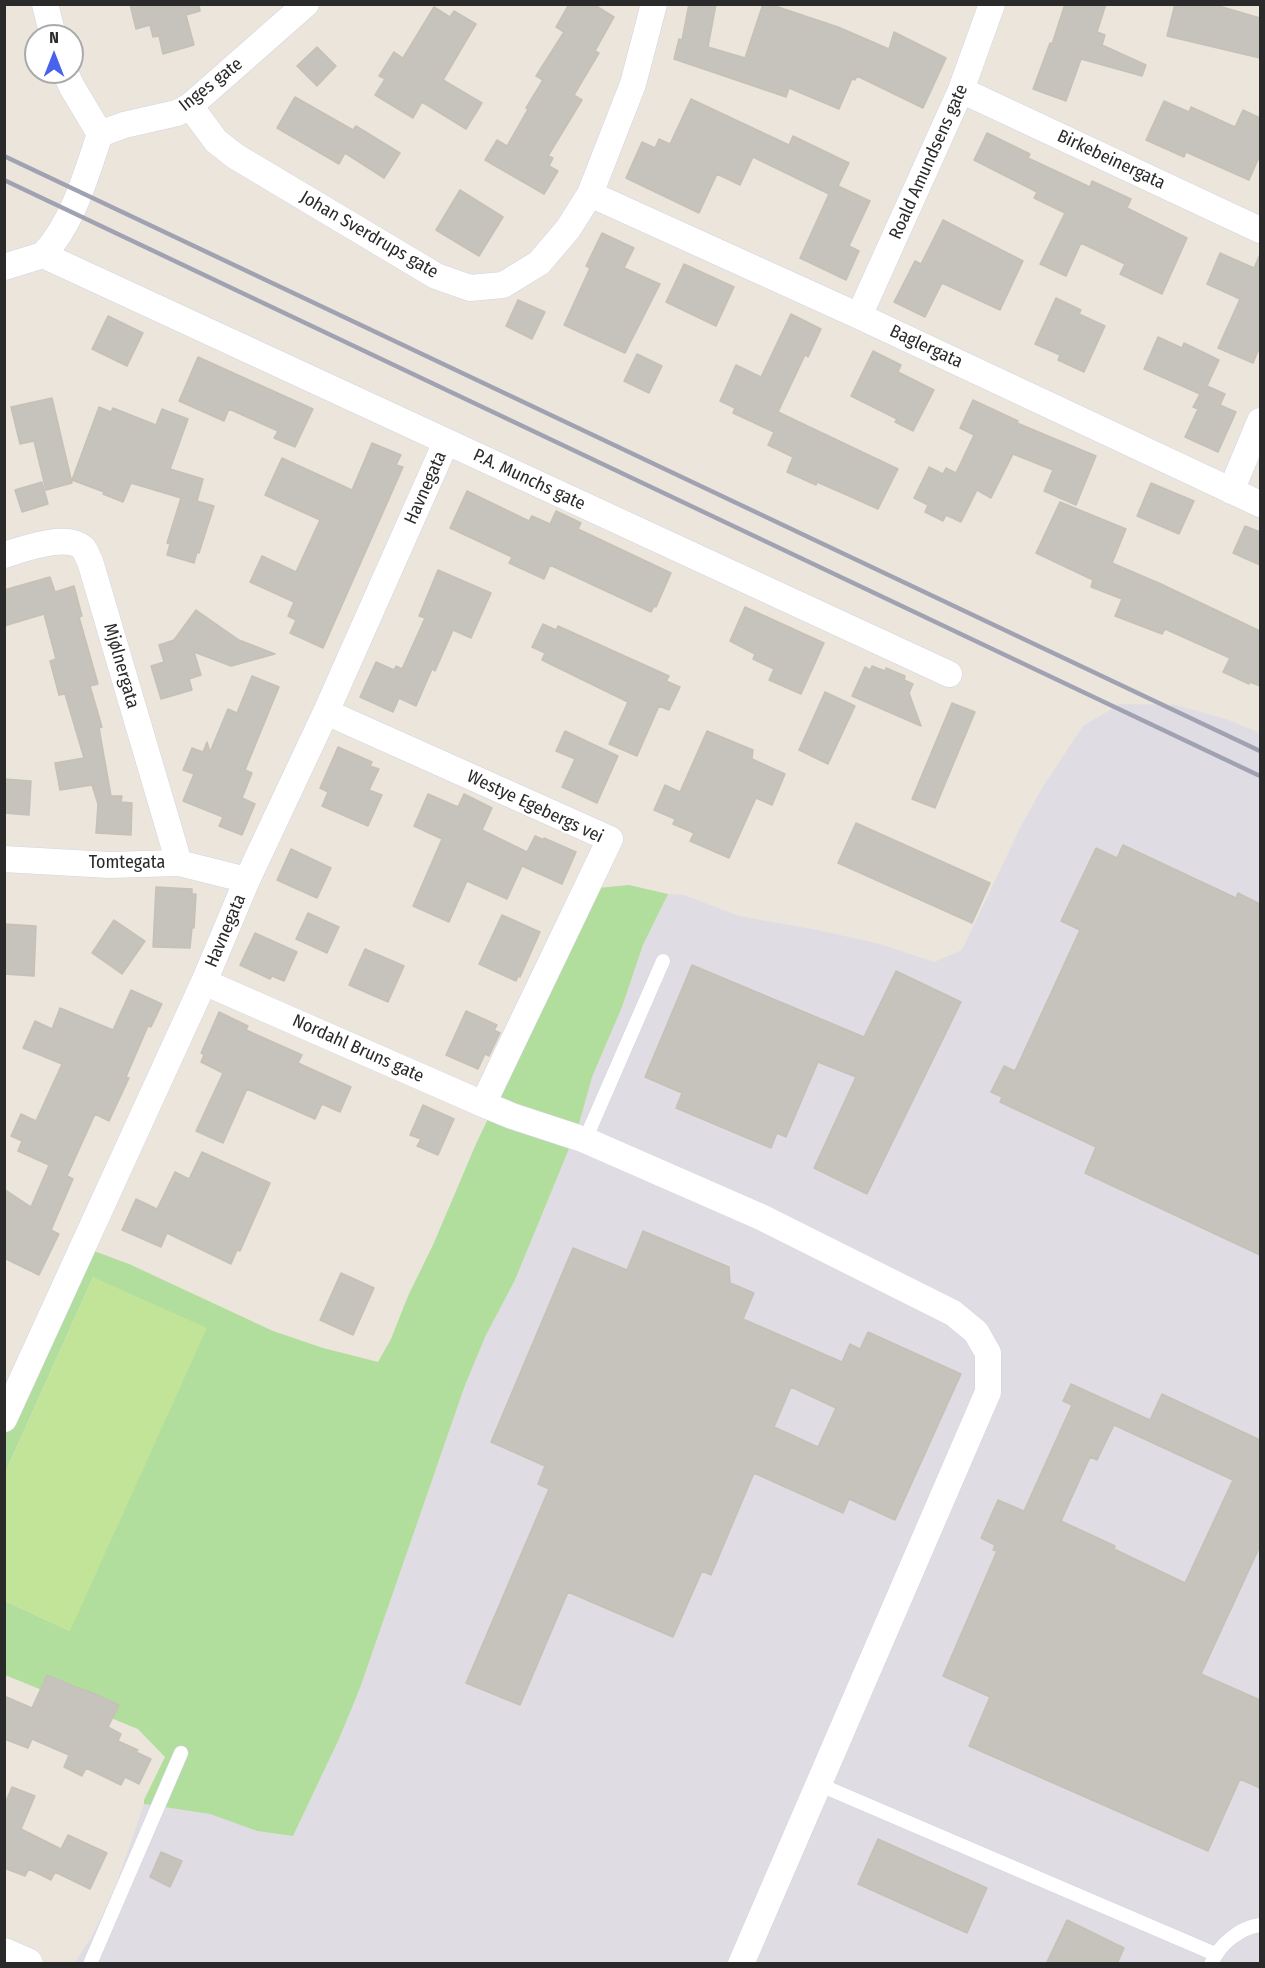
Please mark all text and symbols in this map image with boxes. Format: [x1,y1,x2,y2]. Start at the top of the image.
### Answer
north arrow [24,24,84,84]
text: N [49,28,59,47]
street label: Inges gate [175,54,247,116]
street label: Roald Amundsens gate [885,81,973,243]
street label: Birkebeinergata [1054,126,1168,194]
street label: Johan Sverdrups gate [296,187,442,283]
street label: Baglergata [886,321,966,373]
street label: P.A. Munchs gate [470,445,588,515]
street label: Havnegata [400,448,452,528]
street label: Mjølnergata [99,621,143,711]
street label: Westye Egebergs vei [463,766,607,848]
street label: Tomtegata [89,852,165,874]
street label: Havnegata [201,891,251,971]
street label: Nordahl Bruns gate [289,1010,427,1088]

